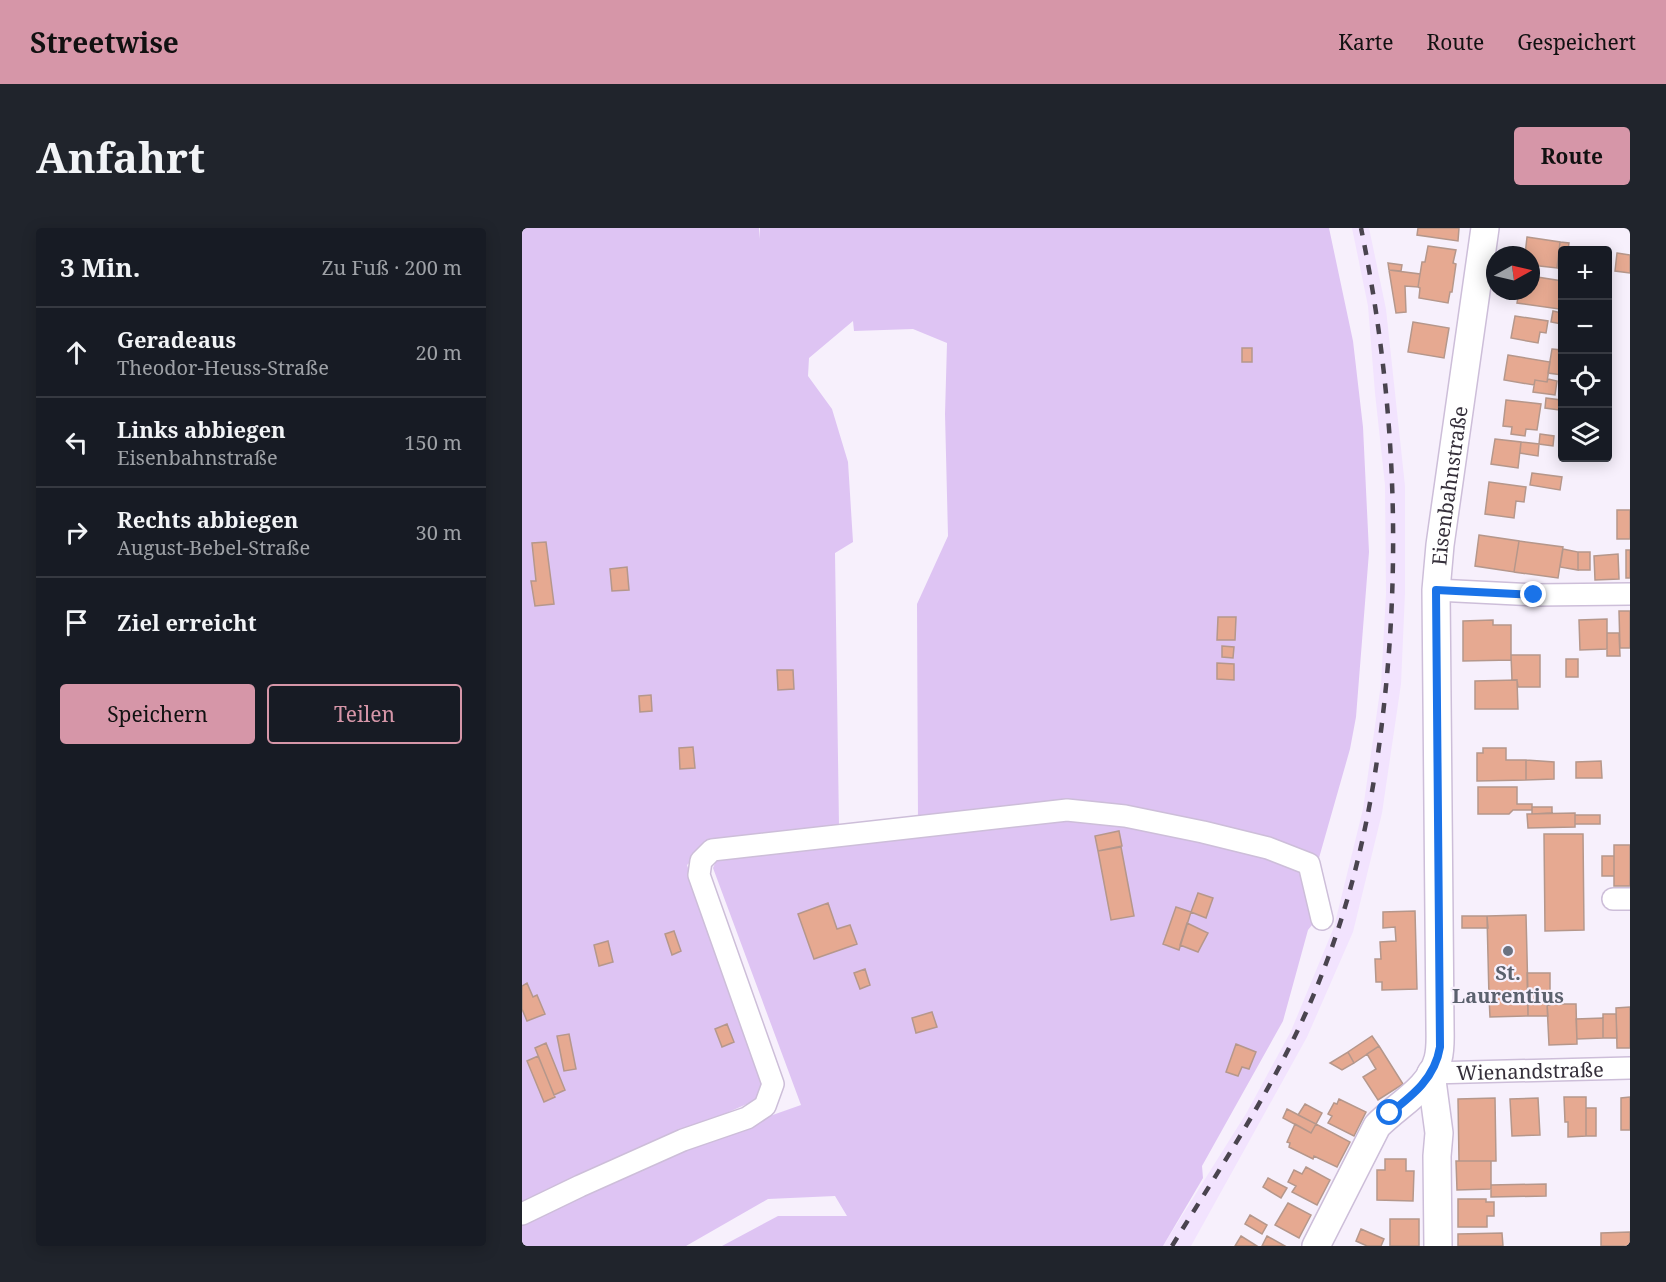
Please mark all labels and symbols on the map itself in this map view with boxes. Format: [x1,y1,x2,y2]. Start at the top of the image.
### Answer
north arrow [1486,246,1540,300]
street label: Eisenbahnstraße [1425,404,1473,566]
route end [1520,581,1546,607]
marker: St. Laurentius [1501,944,1515,958]
place label: St. Laurentius [1452,959,1564,1009]
street label: Wienandstraße [1456,1055,1604,1086]
route start [1376,1099,1402,1125]

